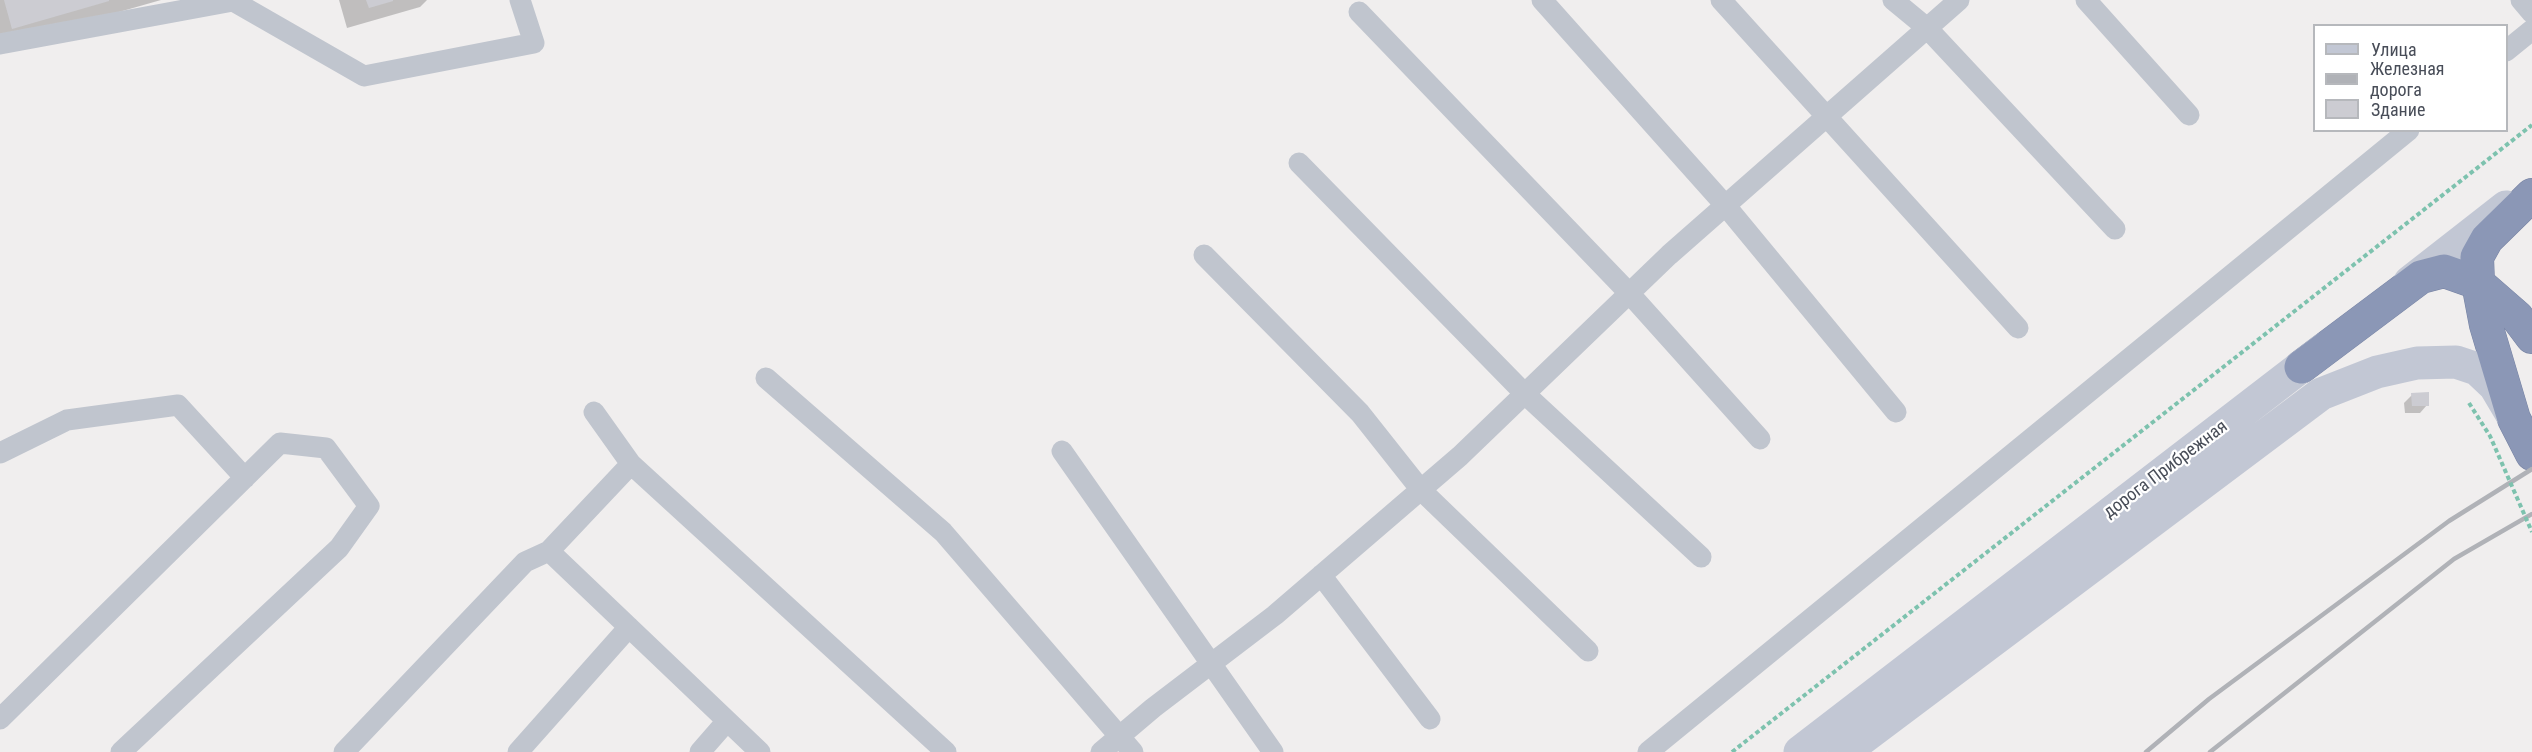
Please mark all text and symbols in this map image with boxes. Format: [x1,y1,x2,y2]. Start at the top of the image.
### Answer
legend [2313,24,2508,132]
text: Улица [2371,39,2417,60]
text: Железная дорога [2370,58,2445,100]
text: Здание [2371,99,2425,120]
street label: дорога Прибрежная [2100,416,2232,524]

